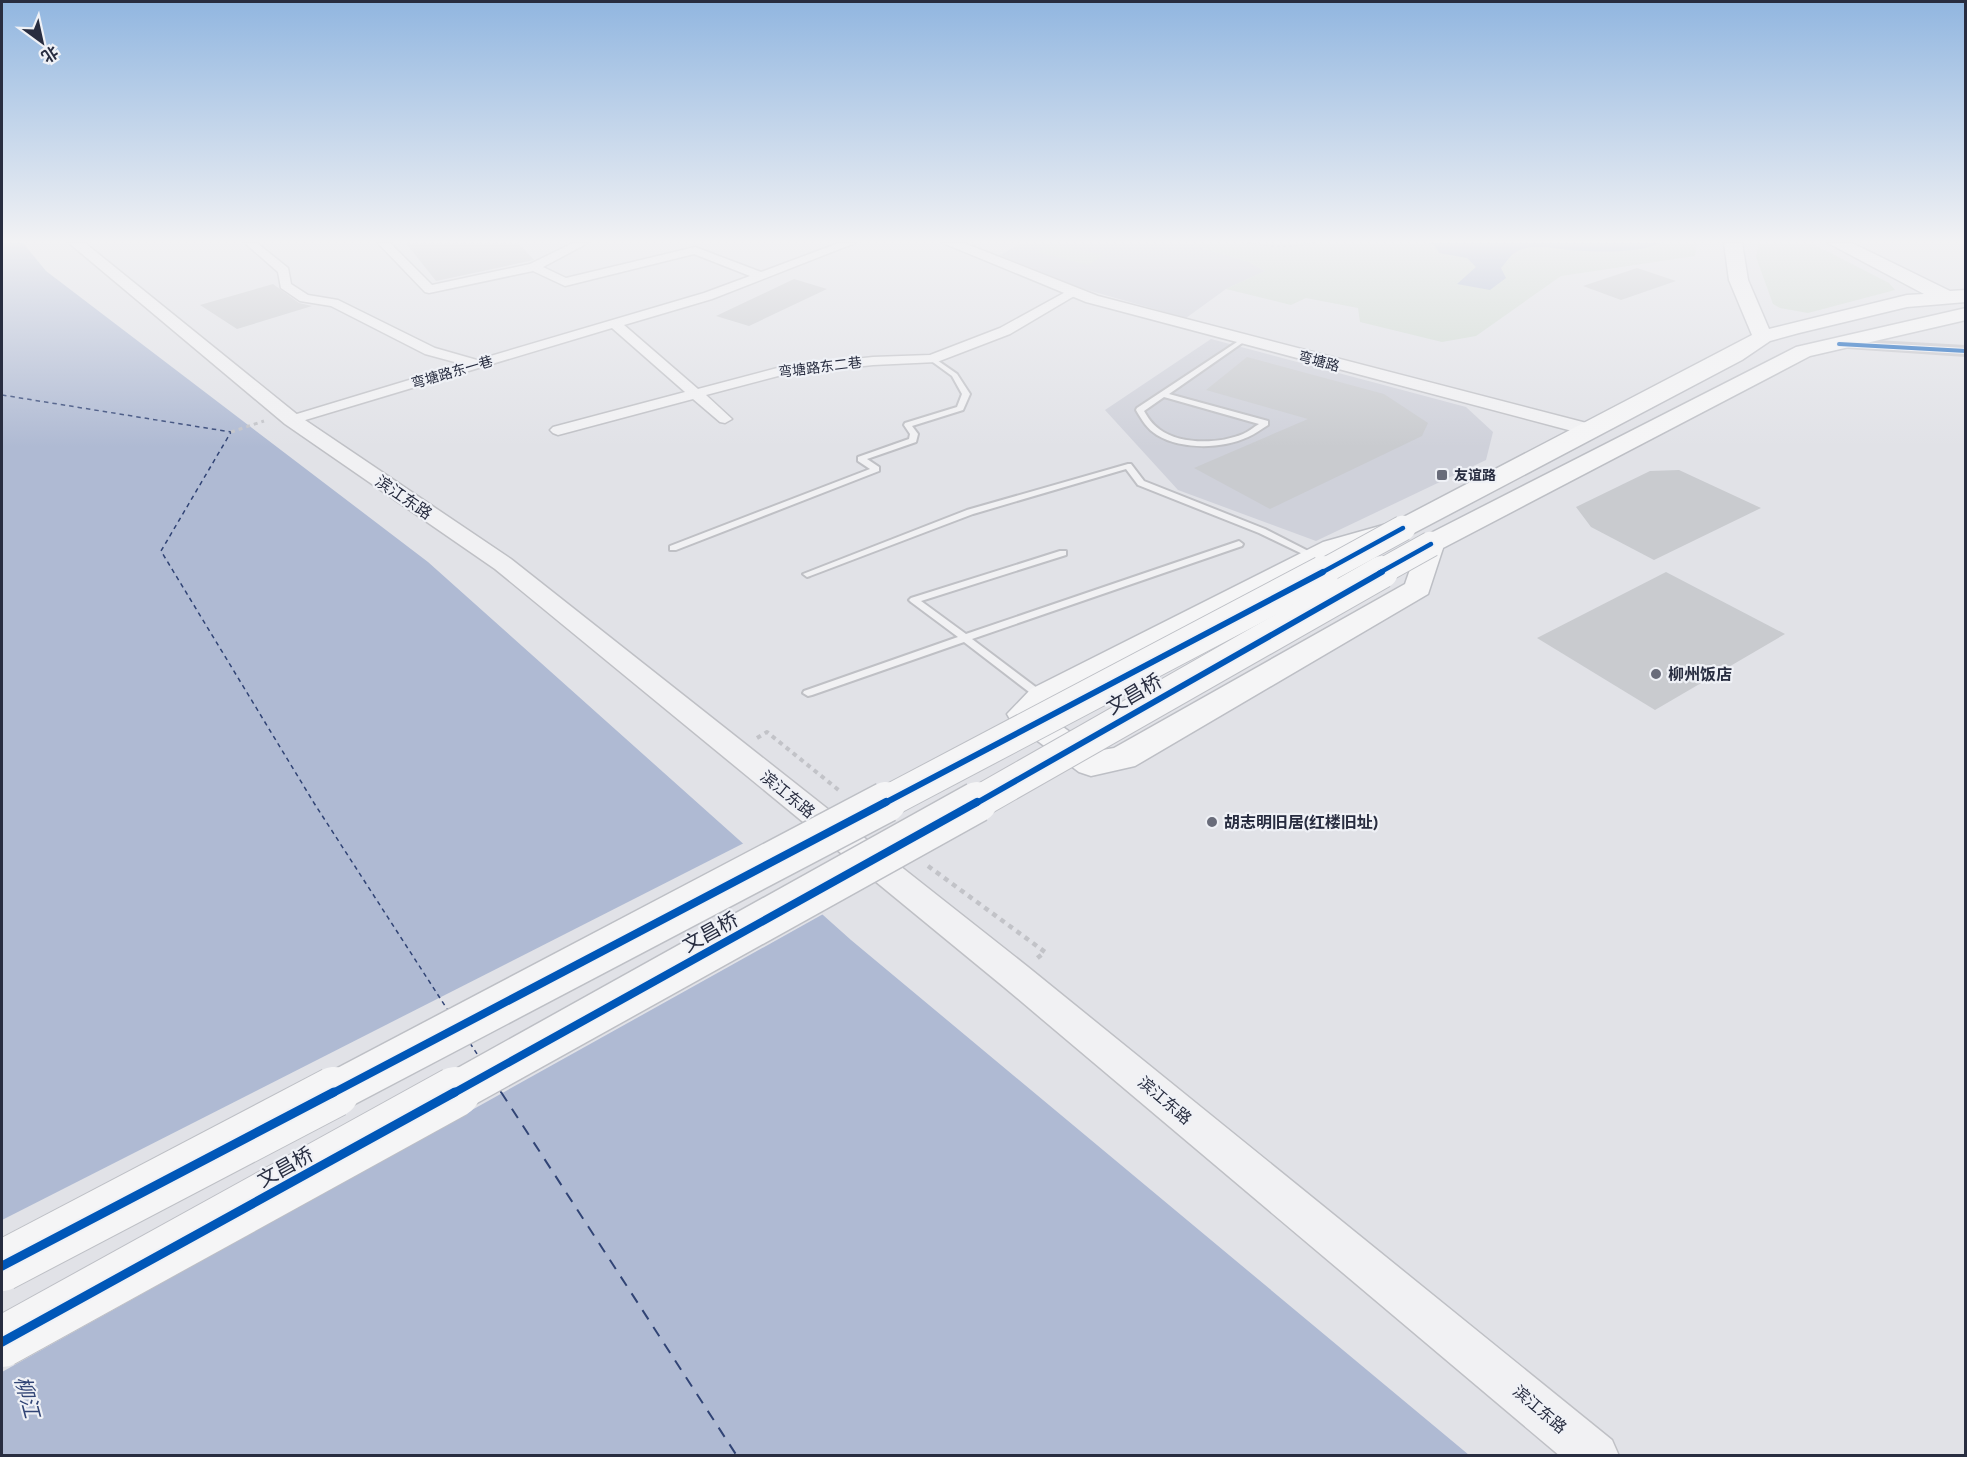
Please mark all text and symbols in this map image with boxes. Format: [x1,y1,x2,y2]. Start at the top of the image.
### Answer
north arrow [12,12,72,72]
text: 北 [37,41,62,66]
street label: 弯塘路 [1296,348,1341,375]
street label: 弯塘路东一巷 [409,353,495,392]
street label: 弯塘路东二巷 [777,354,863,381]
place label: 友谊路 [1454,467,1496,484]
marker: 友谊路 [1435,468,1449,482]
street label: 滨江东路 [371,472,436,524]
place label: 柳州饭店 [1668,665,1732,685]
marker: 柳州饭店 [1649,667,1663,681]
street label: 文昌桥 [1103,669,1166,720]
street label: 滨江东路 [756,767,819,823]
place label: 胡志明旧居(红楼旧址) [1224,813,1378,833]
marker: 胡志明旧居(红楼旧址) [1205,815,1219,829]
street label: 文昌桥 [678,908,743,958]
street label: 滨江东路 [1133,1073,1195,1129]
street label: 文昌桥 [253,1143,318,1193]
water label: 柳江 [9,1374,45,1423]
street label: 滨江东路 [1508,1382,1570,1438]

